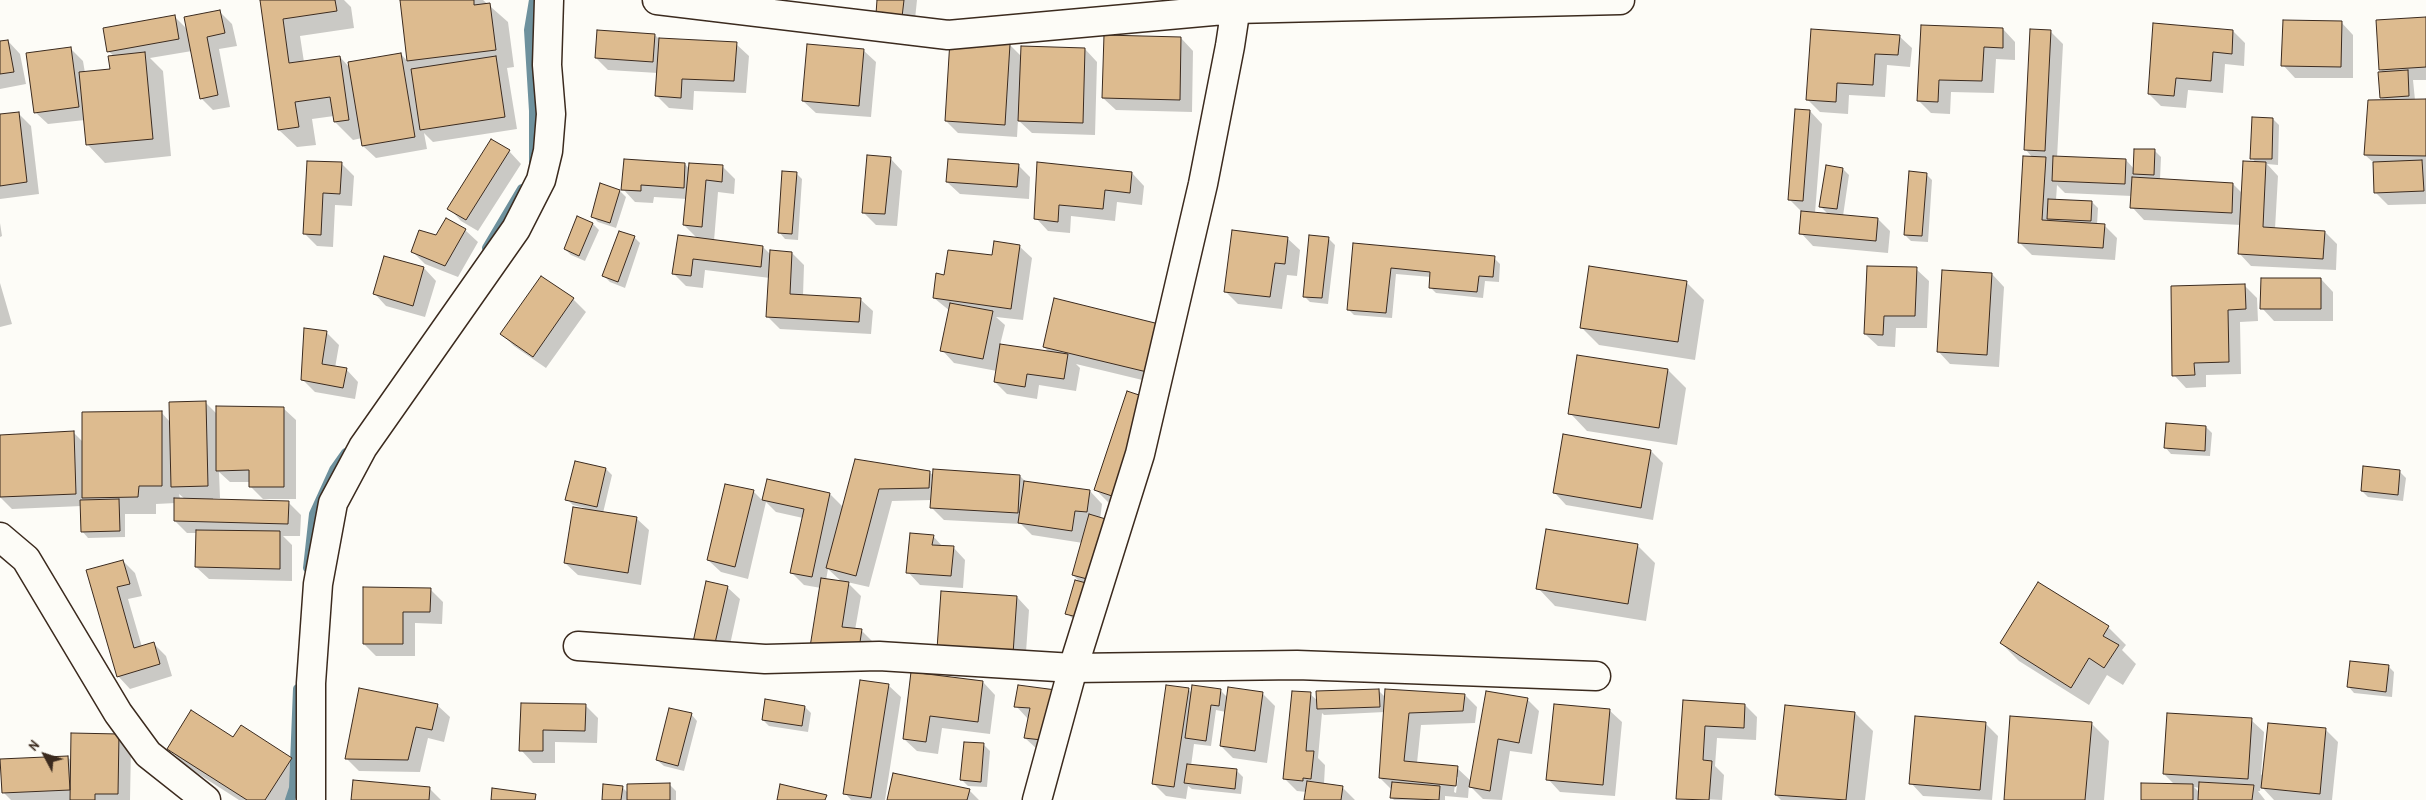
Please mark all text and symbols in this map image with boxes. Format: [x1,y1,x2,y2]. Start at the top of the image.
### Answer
north arrow [20,730,70,780]
text: N [23,736,43,754]

